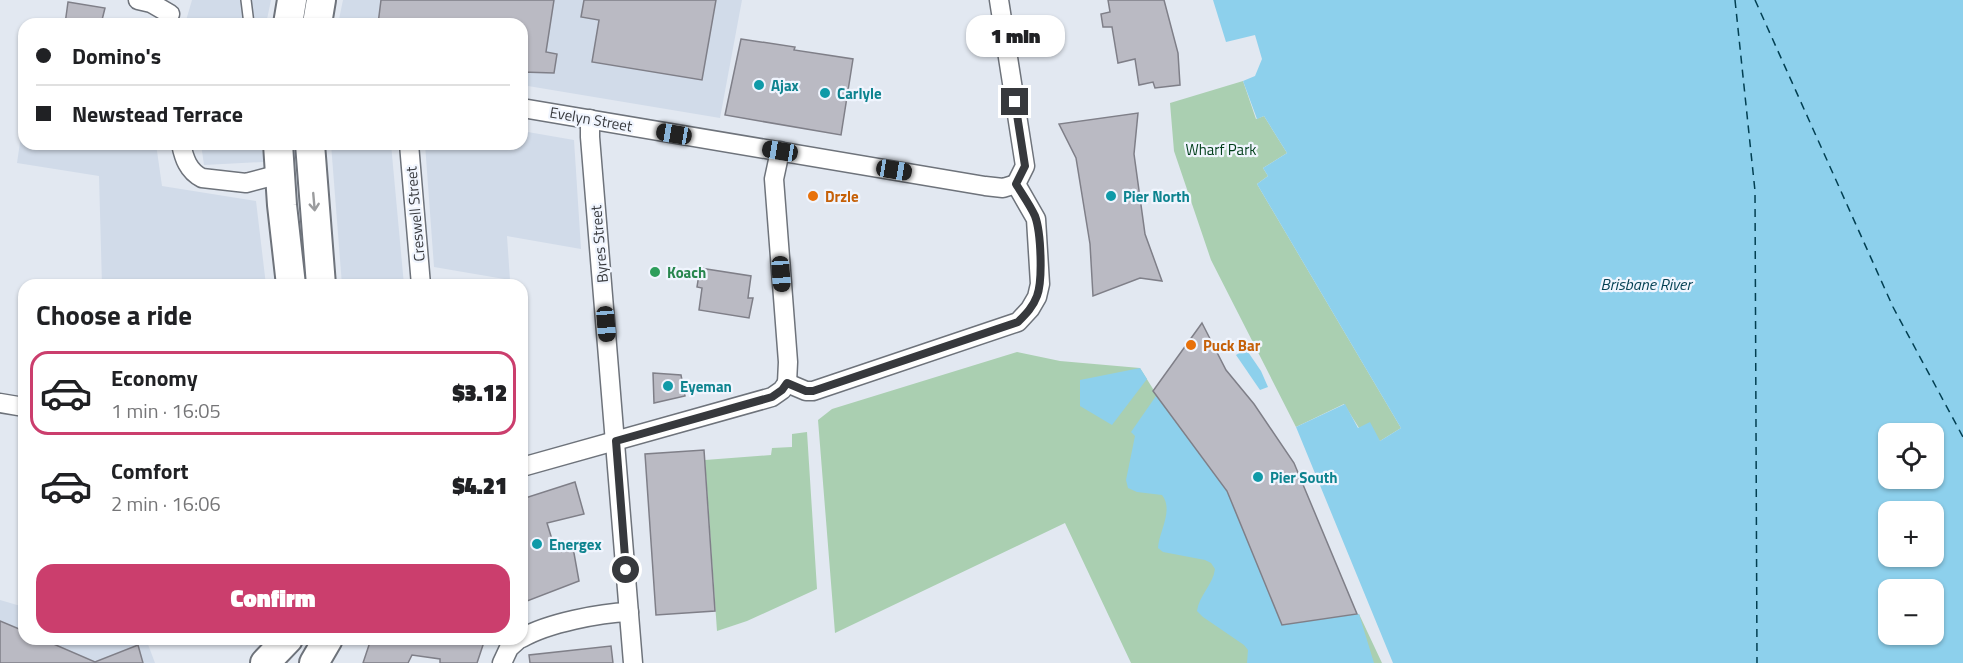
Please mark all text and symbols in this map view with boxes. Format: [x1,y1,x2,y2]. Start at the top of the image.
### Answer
callout: 1 min [966,15,1064,57]
text: 1 min [991,20,1040,51]
text: Domino's [72,39,161,73]
place label: Ajax [771,74,799,97]
marker: Ajax [752,78,766,92]
place label: Carlyle [837,82,882,105]
marker: Carlyle [818,86,832,100]
route end [1001,88,1028,115]
text: Newstead Terrace [72,97,243,131]
street label: Evelyn Street [548,100,635,138]
car [655,122,693,146]
park label: Wharf Park [1185,138,1257,161]
car [761,139,799,163]
car [875,158,913,182]
street label: Creswell Street [399,165,431,263]
place label: Drzle [825,185,859,208]
place label: Pier North [1123,185,1190,208]
marker: Drzle [806,189,820,203]
marker: Pier North [1104,189,1118,203]
one-way arrow [309,192,320,212]
street label: Byres Street [584,203,614,284]
car [771,255,791,293]
place label: Koach [667,261,706,284]
marker: Koach [648,265,662,279]
water label: Brisbane River [1600,272,1694,296]
text: Choose a ride [36,294,192,335]
car [595,305,617,343]
place label: Puck Bar [1203,334,1261,357]
marker: Puck Bar [1184,338,1198,352]
text: Economy [111,361,198,395]
icon: car [39,366,93,420]
place label: Eyeman [680,375,732,398]
text: $3.12 [452,376,507,410]
marker: Eyeman [661,379,675,393]
text: 1 min · 16:05 [111,395,221,426]
map controls [1878,423,1944,645]
button: locate [1878,423,1944,489]
text: Comfort [111,454,189,488]
icon: car [39,459,93,513]
place label: Pier South [1270,466,1337,489]
text: $4.21 [452,469,507,503]
marker: Pier South [1251,470,1265,484]
text: 2 min · 16:06 [111,488,221,519]
button: + [1878,501,1944,567]
place label: Energex [549,533,602,556]
marker: Energex [530,537,544,551]
route start [612,556,639,583]
button: Confirm [36,564,510,633]
button: − [1878,579,1944,645]

